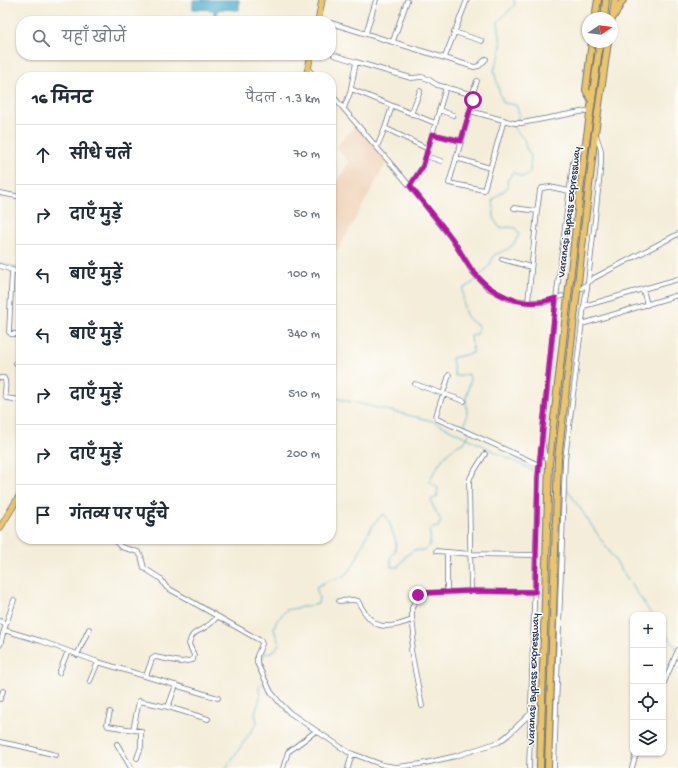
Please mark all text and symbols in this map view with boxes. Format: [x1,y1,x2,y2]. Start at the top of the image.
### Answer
north arrow [582,12,618,48]
search box [16,16,336,60]
icon: search [30,27,52,49]
text: यहाँ खोजें [62,30,126,48]
text: 16 मिनट [32,90,93,110]
route start [464,91,482,109]
text: पैदल · 1.3 km [246,92,320,107]
icon: ahead [32,144,54,166]
street label: Varanasi Bypass Expressway [556,146,584,279]
text: सीधे चलें [70,147,131,165]
text: 70 m [294,147,320,162]
icon: right [32,204,54,226]
text: दाएँ मुड़ें [70,207,122,225]
text: 50 m [293,207,320,222]
icon: left [32,264,54,286]
text: बाएँ मुड़ें [70,267,122,285]
text: 100 m [288,267,320,282]
icon: left [32,324,54,346]
text: बाएँ मुड़ें [70,327,122,345]
text: 340 m [287,327,320,342]
icon: right [32,384,54,406]
text: दाएँ मुड़ें [70,387,122,405]
text: 510 m [288,387,320,402]
icon: right [32,444,54,466]
text: दाएँ मुड़ें [70,447,122,465]
text: 200 m [287,447,320,462]
icon: arrive [32,504,54,526]
text: गंतव्य पर पहुँचे [70,507,168,525]
route end [409,586,427,604]
map controls [630,612,666,756]
button: + [630,612,666,648]
street label: Varanasi Bypass Expressway [526,613,542,746]
button: − [630,648,666,684]
button: locate [630,684,666,720]
button: layers [630,720,666,756]

